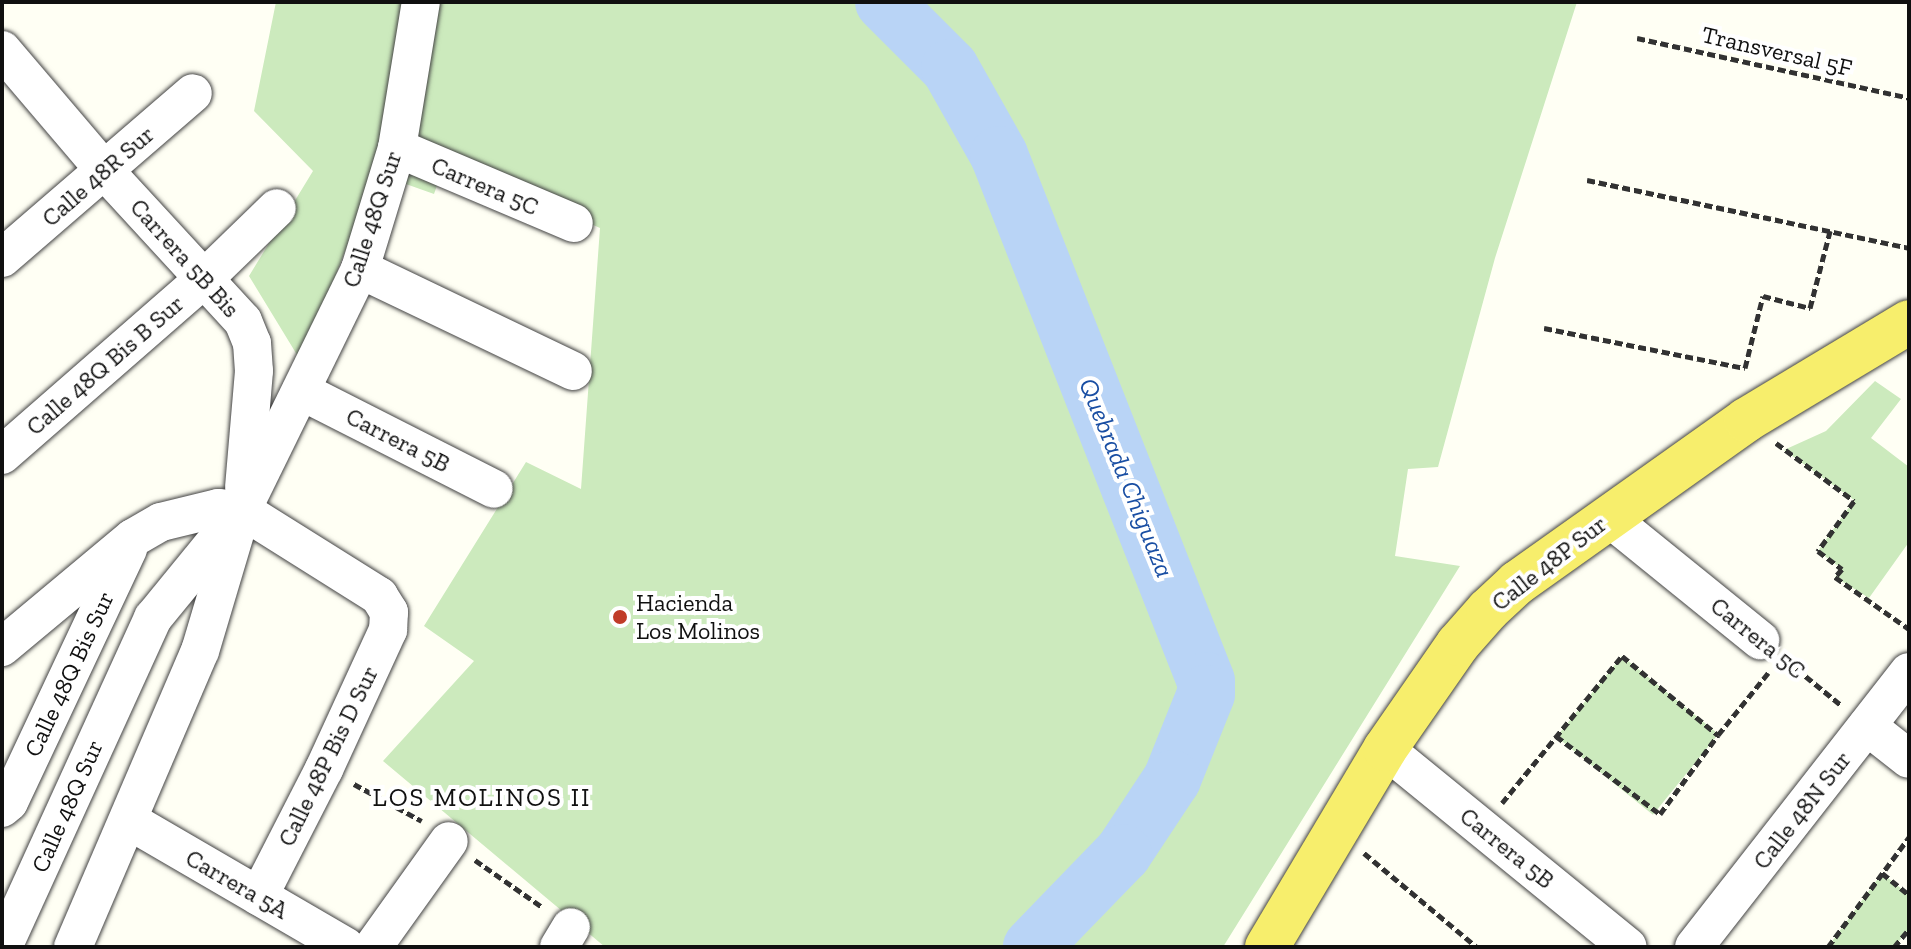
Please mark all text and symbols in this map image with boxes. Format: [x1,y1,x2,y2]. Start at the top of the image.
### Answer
street label: Transversal 5F [1699,20,1855,82]
street label: Calle 48R Sur [36,120,160,232]
street label: Calle 48Q Sur [336,147,408,291]
street label: Carrera 5C [427,151,543,221]
street label: Carrera 5B Bis [124,193,246,323]
street label: Calle 48Q Bis B Sur [20,289,190,441]
water label: Quebrada Chiguaza [1072,374,1180,582]
street label: Carrera 5B [341,402,455,478]
street label: Calle 48P Sur [1486,509,1612,617]
street label: Calle 48Q Bis Sur [18,587,120,761]
place label: Hacienda Los Molinos [636,589,760,645]
street label: Carrera 5C [1705,591,1811,685]
marker: Hacienda Los Molinos [611,608,629,626]
street label: Calle 48P Bis D Sur [272,661,384,851]
street label: Calle 48Q Sur [25,735,109,877]
street label: Calle 48N Sur [1747,745,1857,875]
district label: LOS MOLINOS II [373,782,591,814]
street label: Carrera 5B [1454,801,1560,895]
street label: Carrera 5A [181,843,293,925]

